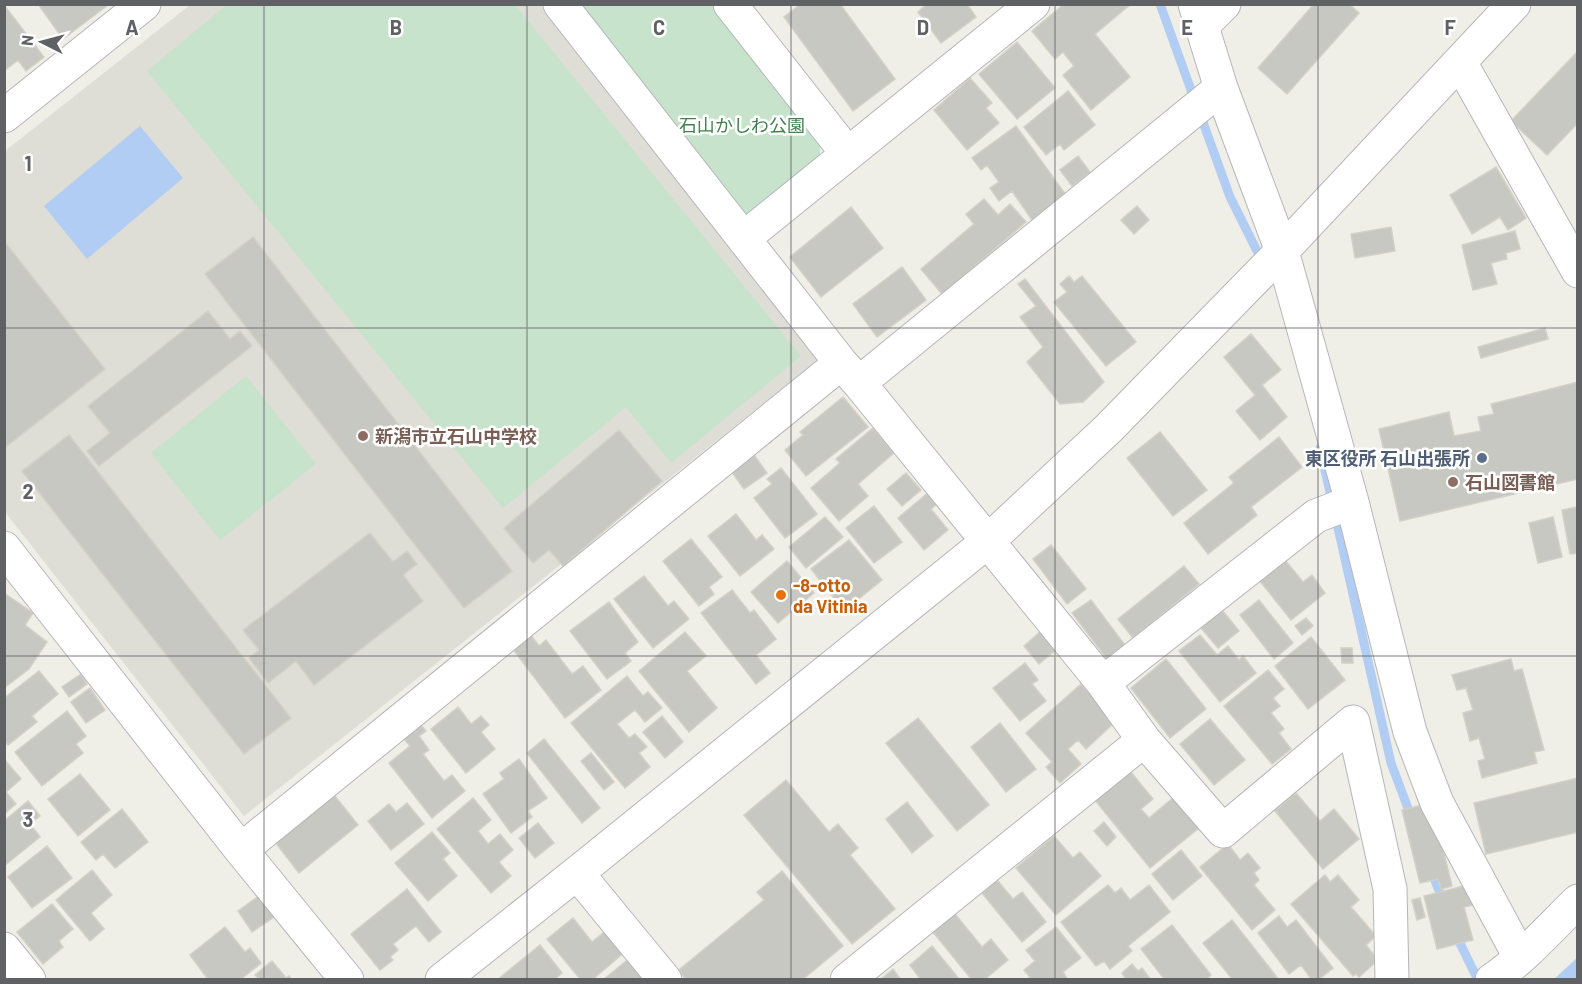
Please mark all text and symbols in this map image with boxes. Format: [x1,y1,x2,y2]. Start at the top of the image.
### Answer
north arrow [12,12,72,72]
text: A [125,15,139,39]
text: B [390,15,402,39]
text: C [653,15,665,39]
text: D [917,15,929,39]
text: E [1181,15,1193,39]
text: F [1444,15,1456,39]
text: N [17,34,37,47]
park label: 石山かしわ公園 [679,114,805,136]
text: 1 [24,151,32,175]
place label: 新潟市立石山中学校 [375,425,537,447]
marker: 新潟市立石山中学校 [356,429,370,443]
place label: 東区役所 石山出張所 [1304,447,1470,469]
marker: 東区役所 石山出張所 [1475,451,1489,465]
place label: 石山図書館 [1465,471,1555,493]
marker: 石山図書館 [1446,475,1460,489]
text: 2 [22,479,34,503]
place label: -8-otto da Vitinia [793,574,867,617]
marker: -8-otto da Vitinia [774,588,788,602]
text: 3 [23,807,33,831]

